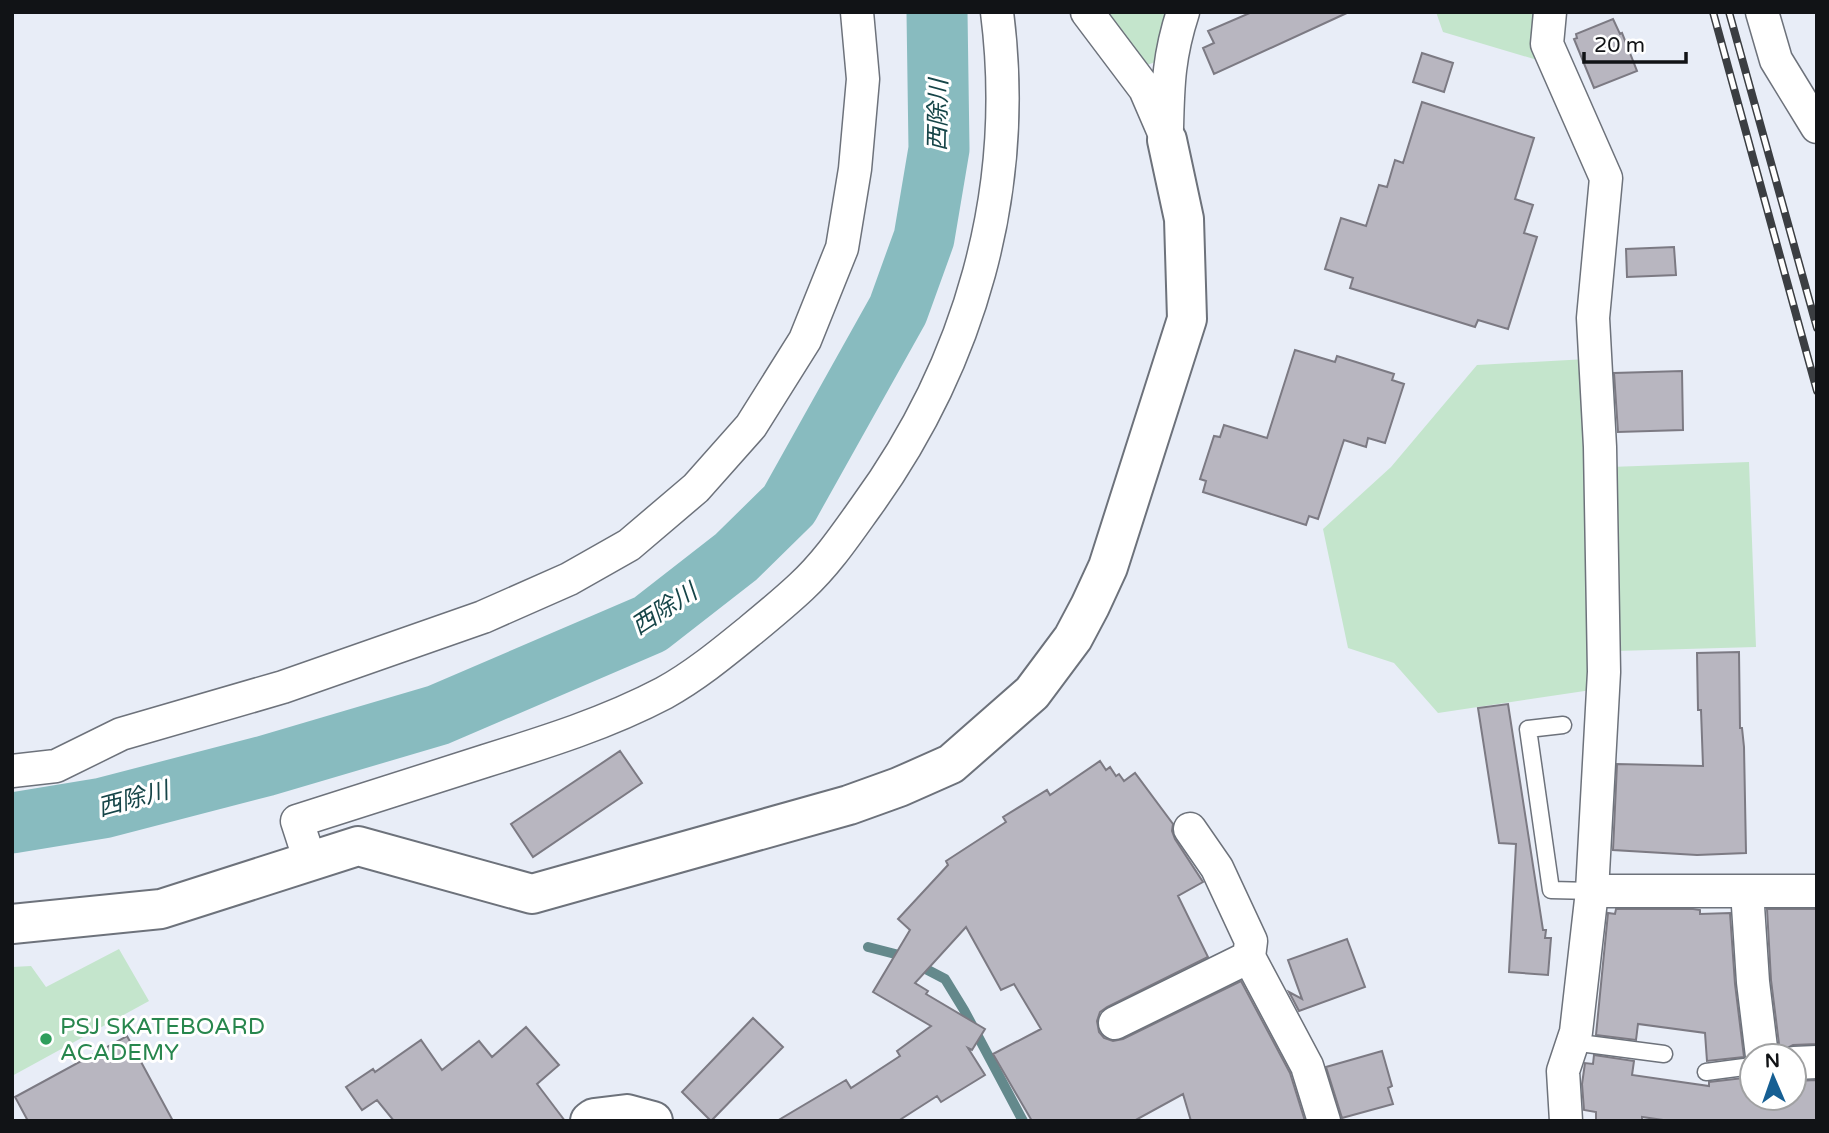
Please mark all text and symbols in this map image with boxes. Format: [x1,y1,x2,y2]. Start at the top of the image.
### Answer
scale bar [1584,21,1686,65]
text: 20 m [1594,33,1645,58]
water label: 西除川 [923,76,954,151]
water label: 西除川 [626,576,705,641]
water label: 西除川 [95,775,175,823]
place label: PSJ SKATEBOARD ACADEMY [60,1013,265,1067]
marker: PSJ SKATEBOARD ACADEMY [38,1031,54,1047]
north arrow [1738,1042,1808,1112]
text: N [1764,1050,1780,1072]

